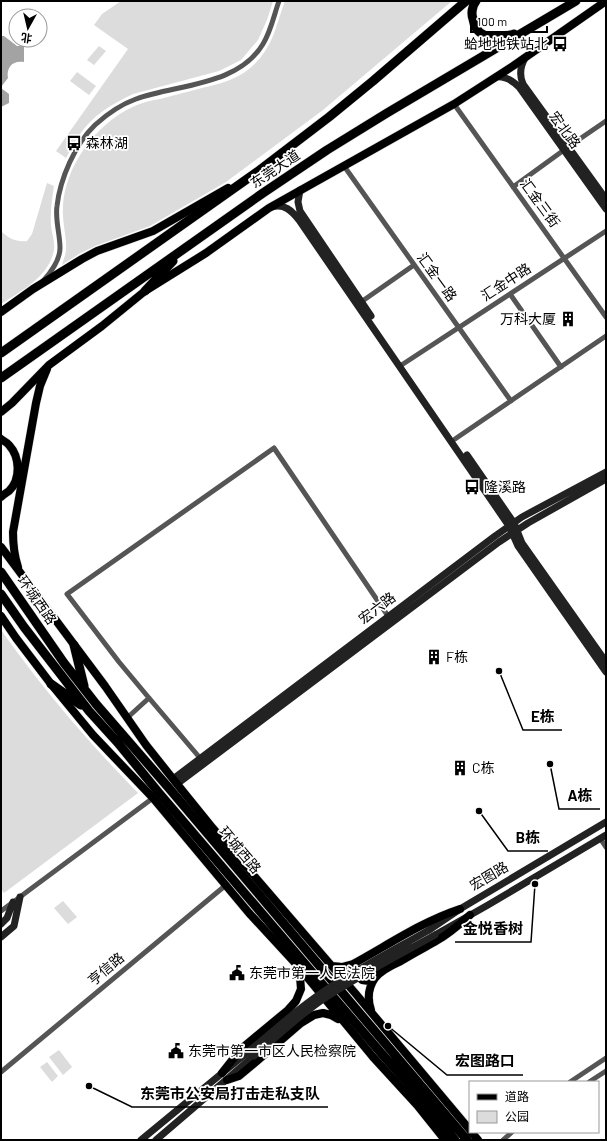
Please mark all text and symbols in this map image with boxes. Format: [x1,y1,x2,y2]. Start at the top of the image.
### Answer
north arrow [8,8,48,48]
scale bar [471,8,547,34]
text: 100 m [477,14,507,28]
text: 北 [20,31,33,46]
place label: 蛤地地铁站北 [464,35,548,52]
bus stop icon: 蛤地地铁站北 [551,35,569,53]
street label: 宏北路 [546,108,585,152]
bus stop icon: 森林湖 [65,134,83,152]
place label: 森林湖 [86,134,128,151]
street label: 东莞大道 [247,146,303,191]
street label: 汇金三街 [517,175,564,230]
street label: 汇金一路 [414,249,461,304]
street label: 汇金中路 [478,259,534,304]
place label: 万科大厦 [500,310,556,327]
building icon: 万科大厦 [559,310,577,328]
bus stop icon: 隆溪路 [463,478,481,496]
place label: 隆溪路 [484,478,526,495]
street label: 环城西路 [14,572,60,628]
street label: 宏六路 [355,588,399,627]
building icon: F栋 [425,648,443,666]
place label: F栋 [446,648,468,665]
callout: E栋 [523,703,562,730]
text: E栋 [531,707,555,725]
building icon: C栋 [451,759,469,777]
place label: C栋 [472,759,495,776]
callout: A栋 [559,782,600,809]
text: A栋 [567,786,593,804]
street label: 环城西路 [216,823,265,877]
callout: B栋 [508,824,548,851]
text: B栋 [516,828,540,846]
street label: 宏图路 [466,857,511,894]
callout: 金悦香树 [455,915,531,942]
text: 金悦香树 [463,919,523,937]
street label: 亨信路 [84,949,127,989]
public building icon: 东莞市第一人民法院 [228,964,246,982]
place label: 东莞市第一人民法院 [249,964,375,981]
public building icon: 东莞市第一市区人民检察院 [167,1042,185,1060]
place label: 东莞市第一市区人民检察院 [188,1042,356,1059]
callout: 宏图路口 [447,1048,523,1075]
text: 宏图路口 [455,1051,515,1069]
callout: 东莞市公安局打击走私支队 [132,1080,328,1107]
legend [469,1081,599,1133]
text: 东莞市公安局打击走私支队 [140,1084,320,1102]
text: 道路 [505,1089,529,1103]
text: 公园 [505,1109,529,1123]

